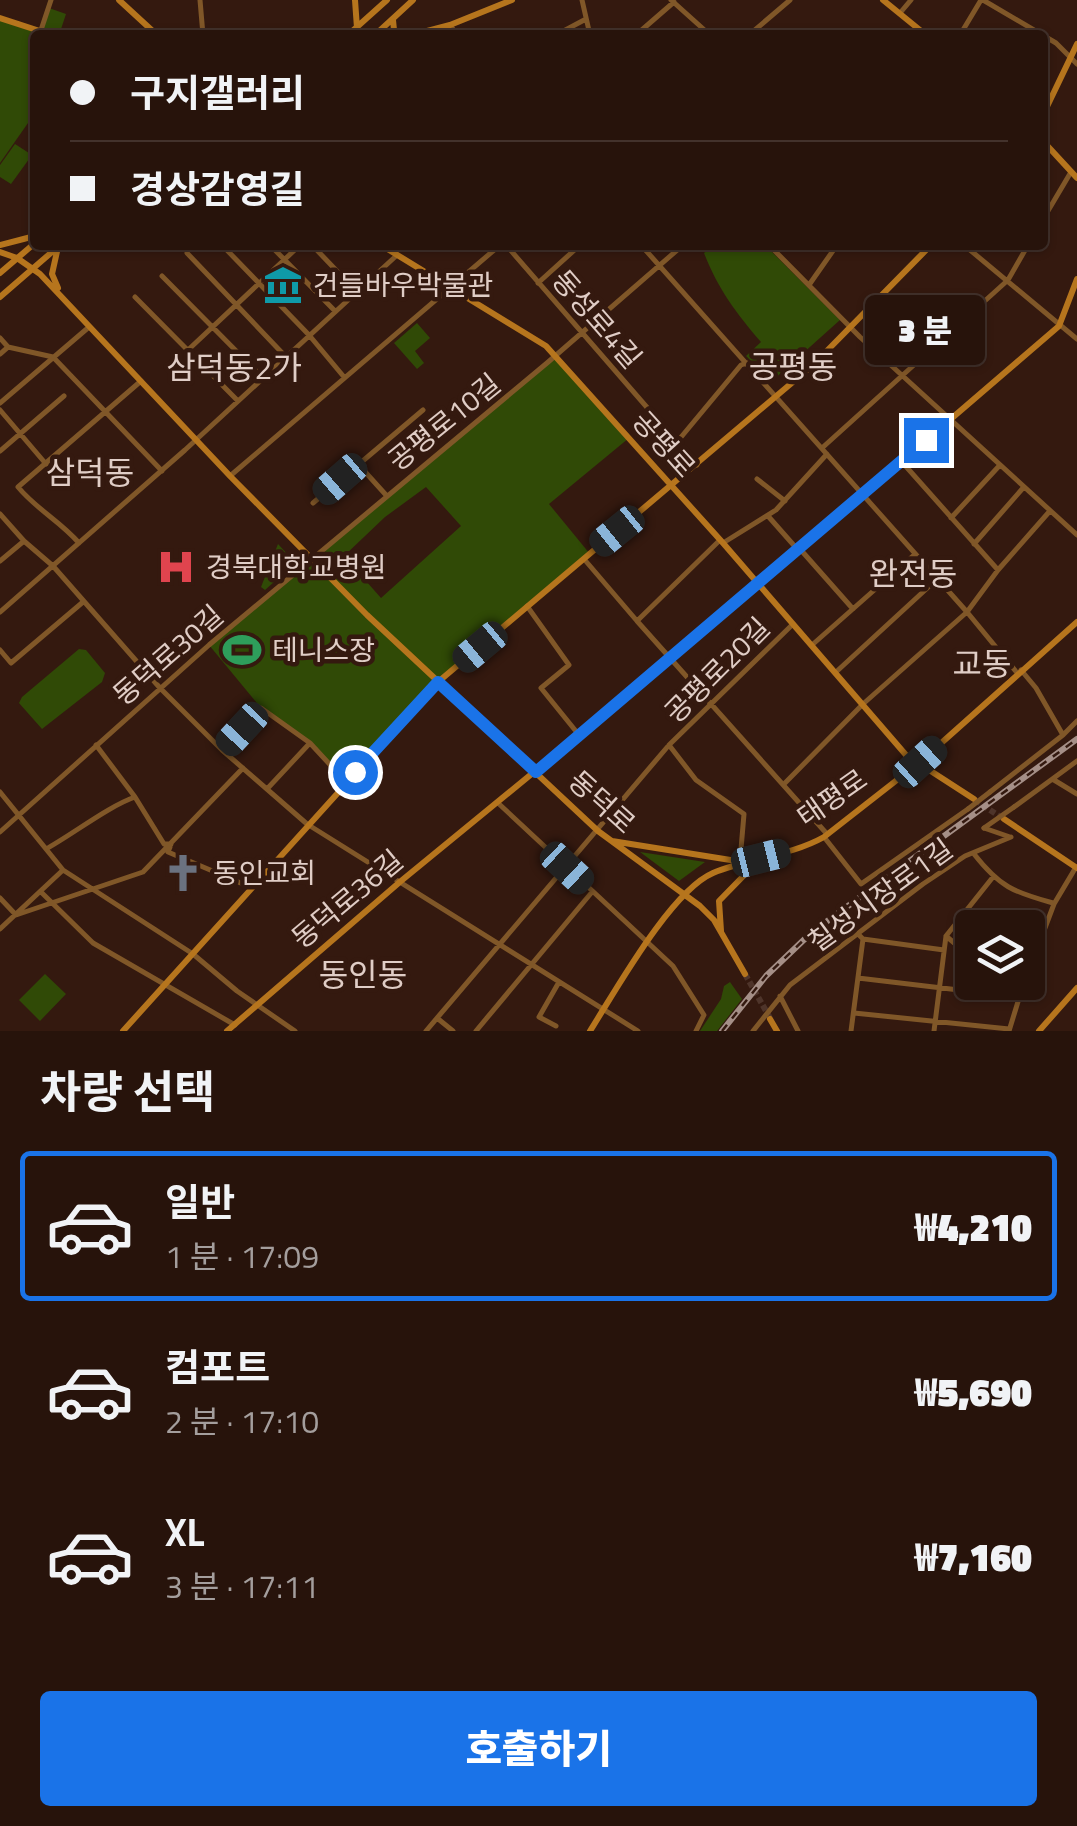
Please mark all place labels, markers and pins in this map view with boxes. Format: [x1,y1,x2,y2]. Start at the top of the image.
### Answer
place label: 건들바우박물관 [313,263,493,306]
museum icon: 건들바우박물관 [262,264,304,306]
place label: 경북대학교병원 [206,545,386,588]
hospital icon: 경북대학교병원 [155,546,197,588]
place label: 테니스장 [272,628,375,671]
sports icon: 테니스장 [221,629,263,671]
place label: 동인교회 [213,851,316,894]
church icon: 동인교회 [162,852,204,894]

